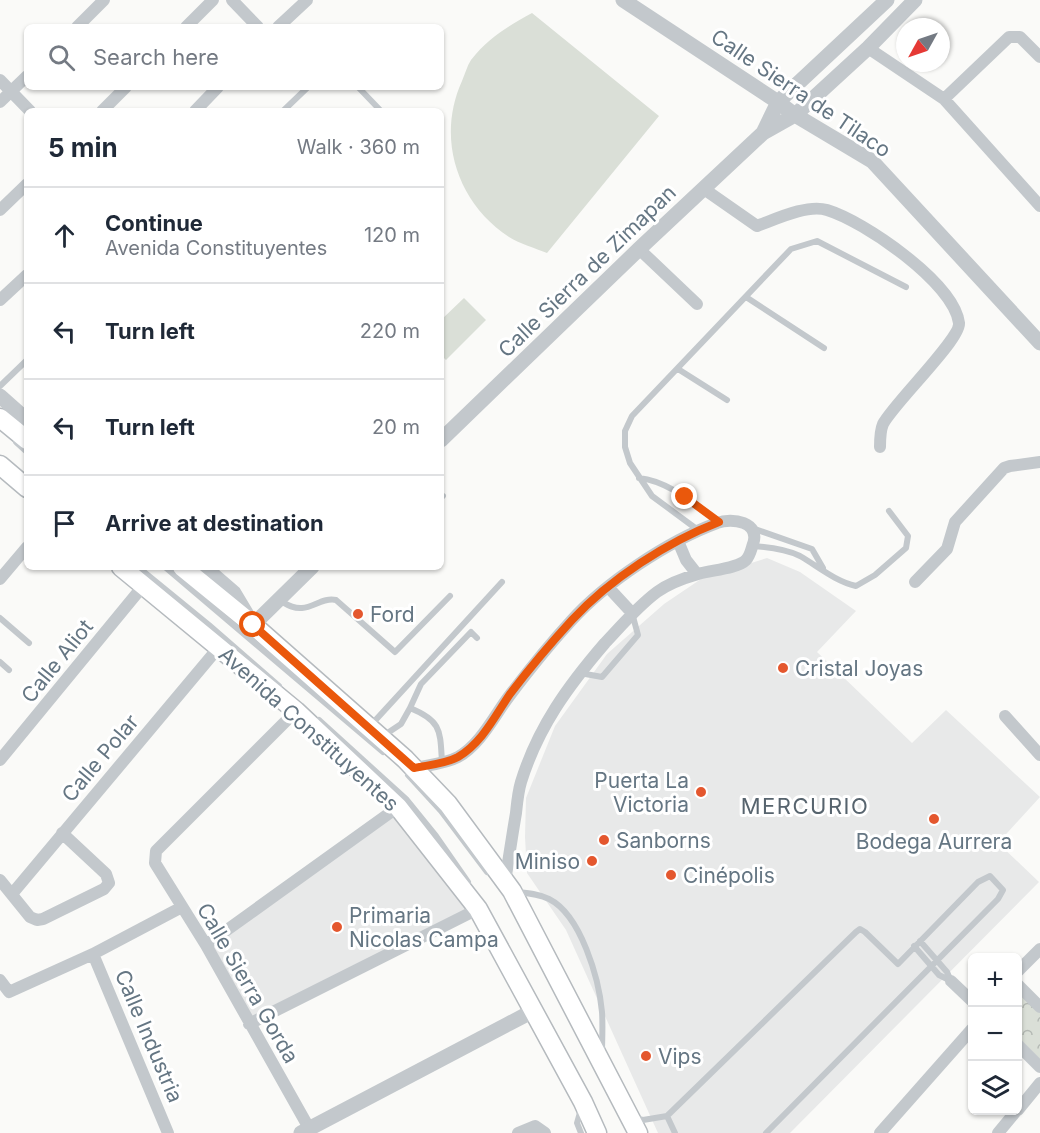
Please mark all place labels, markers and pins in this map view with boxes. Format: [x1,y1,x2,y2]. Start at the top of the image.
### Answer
place label: Ford [370,602,415,627]
marker: Ford [351,607,365,621]
place label: Cristal Joyas [795,656,923,681]
marker: Cristal Joyas [776,661,790,675]
place label: Puerta La Victoria [594,768,689,817]
marker: Puerta La Victoria [694,785,708,799]
marker: Bodega Aurrera [927,812,941,826]
place label: Sanborns [616,828,711,853]
place label: Bodega Aurrera [856,829,1012,854]
marker: Sanborns [597,833,611,847]
place label: Miniso [515,849,580,874]
marker: Miniso [585,854,599,868]
place label: Cinépolis [683,863,775,888]
marker: Cinépolis [664,868,678,882]
place label: Primaria Nicolas Campa [349,903,499,952]
marker: Primaria Nicolas Campa [330,920,344,934]
place label: Vips [658,1044,702,1069]
marker: Vips [639,1049,653,1063]

